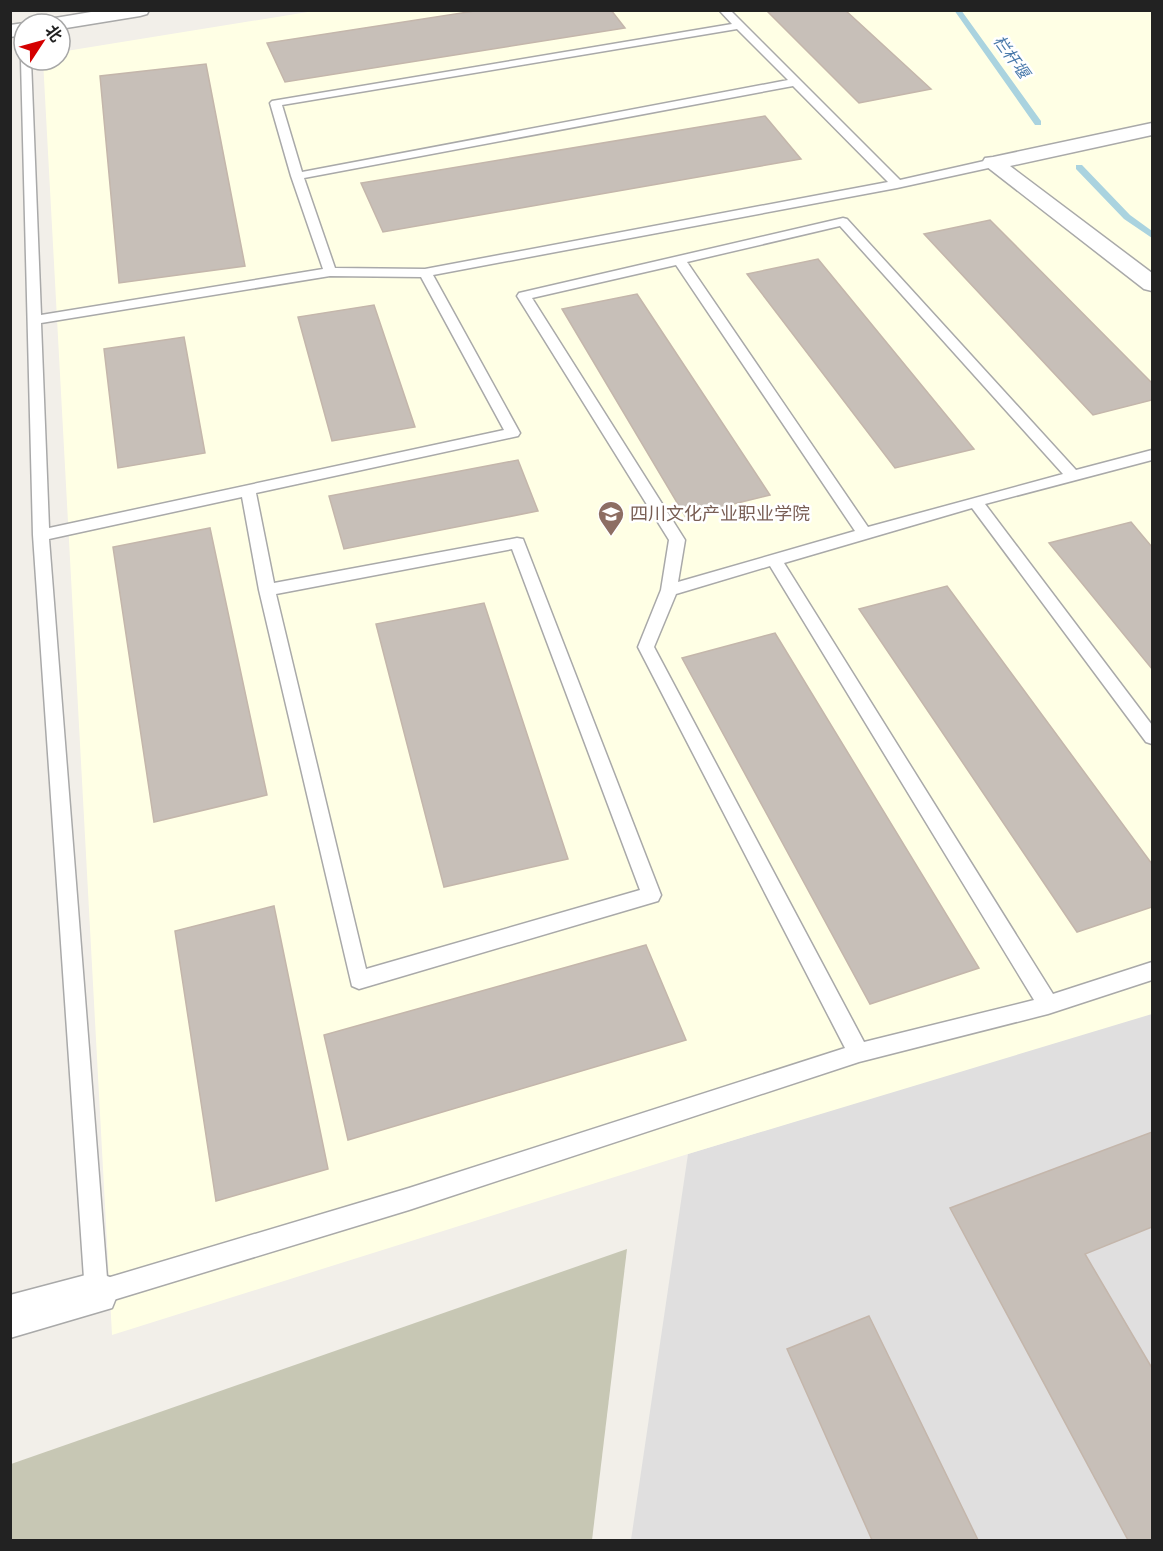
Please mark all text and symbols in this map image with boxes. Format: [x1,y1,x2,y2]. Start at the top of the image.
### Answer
north arrow [12,12,72,72]
text: 北 [40,21,67,47]
water label: 栏杆堰 [988,31,1036,85]
school or university icon: 四川文化产业职业学院 [596,499,626,537]
place label: 四川文化产业职业学院 [630,502,810,527]

